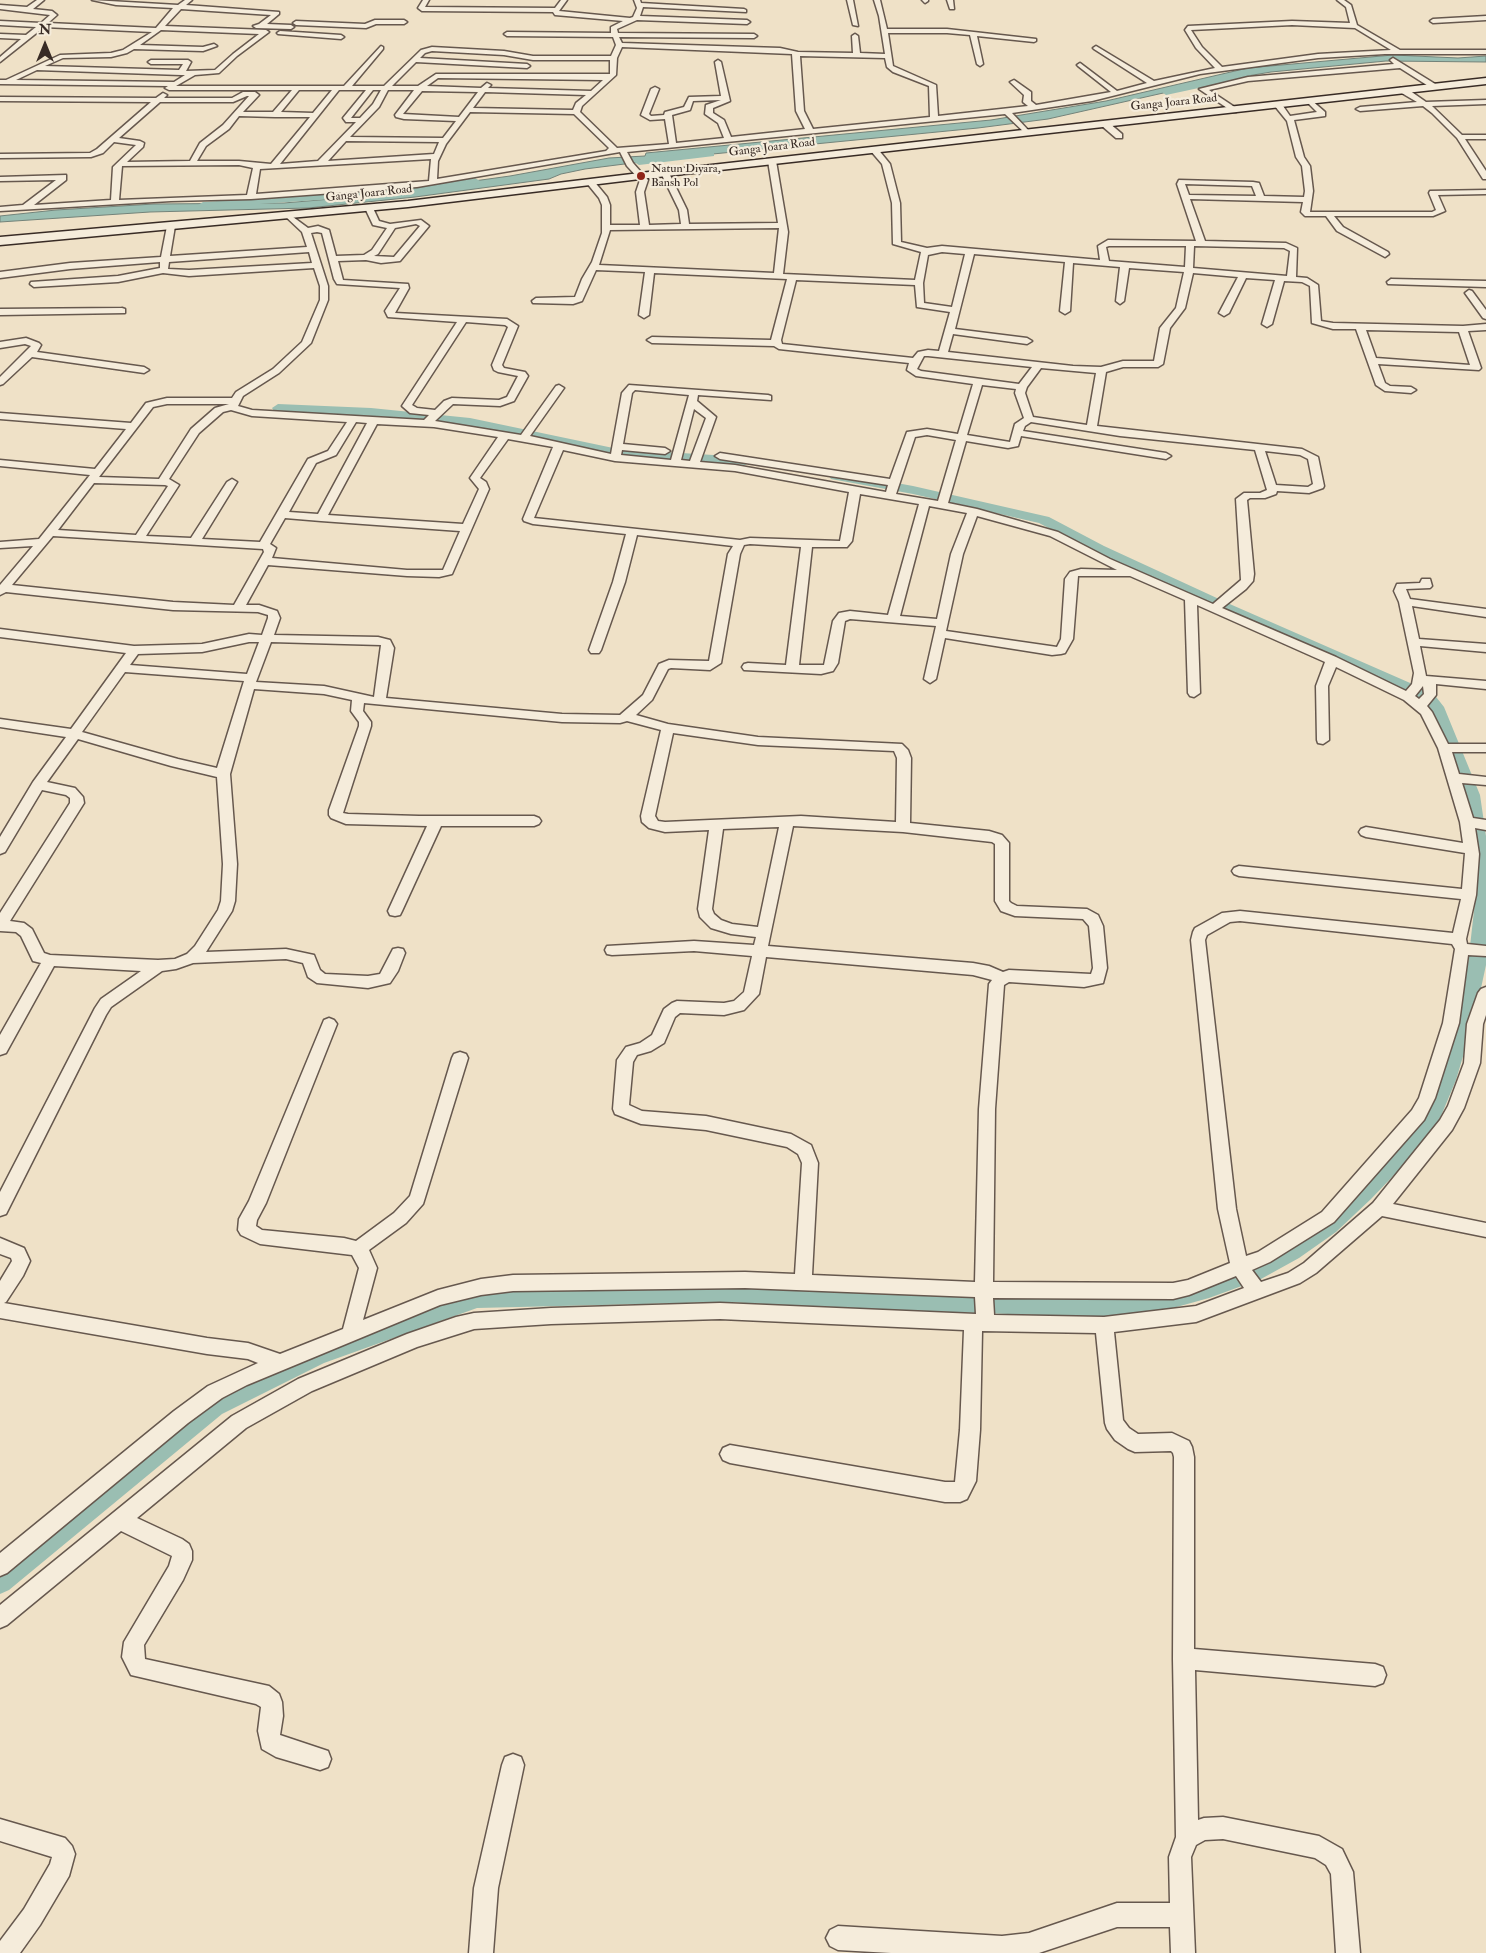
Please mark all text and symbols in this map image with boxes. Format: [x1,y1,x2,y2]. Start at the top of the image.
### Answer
north arrow [20,20,70,70]
text: N [39,21,51,38]
street label: Ganga Joara Road [1130,91,1218,115]
street label: Ganga Joara Road [728,136,816,160]
place label: Natun Diyara, Bansh Pol [651,162,721,190]
marker: Natun Diyara, Bansh Pol [635,170,647,182]
street label: Ganga Joara Road [325,182,413,206]

